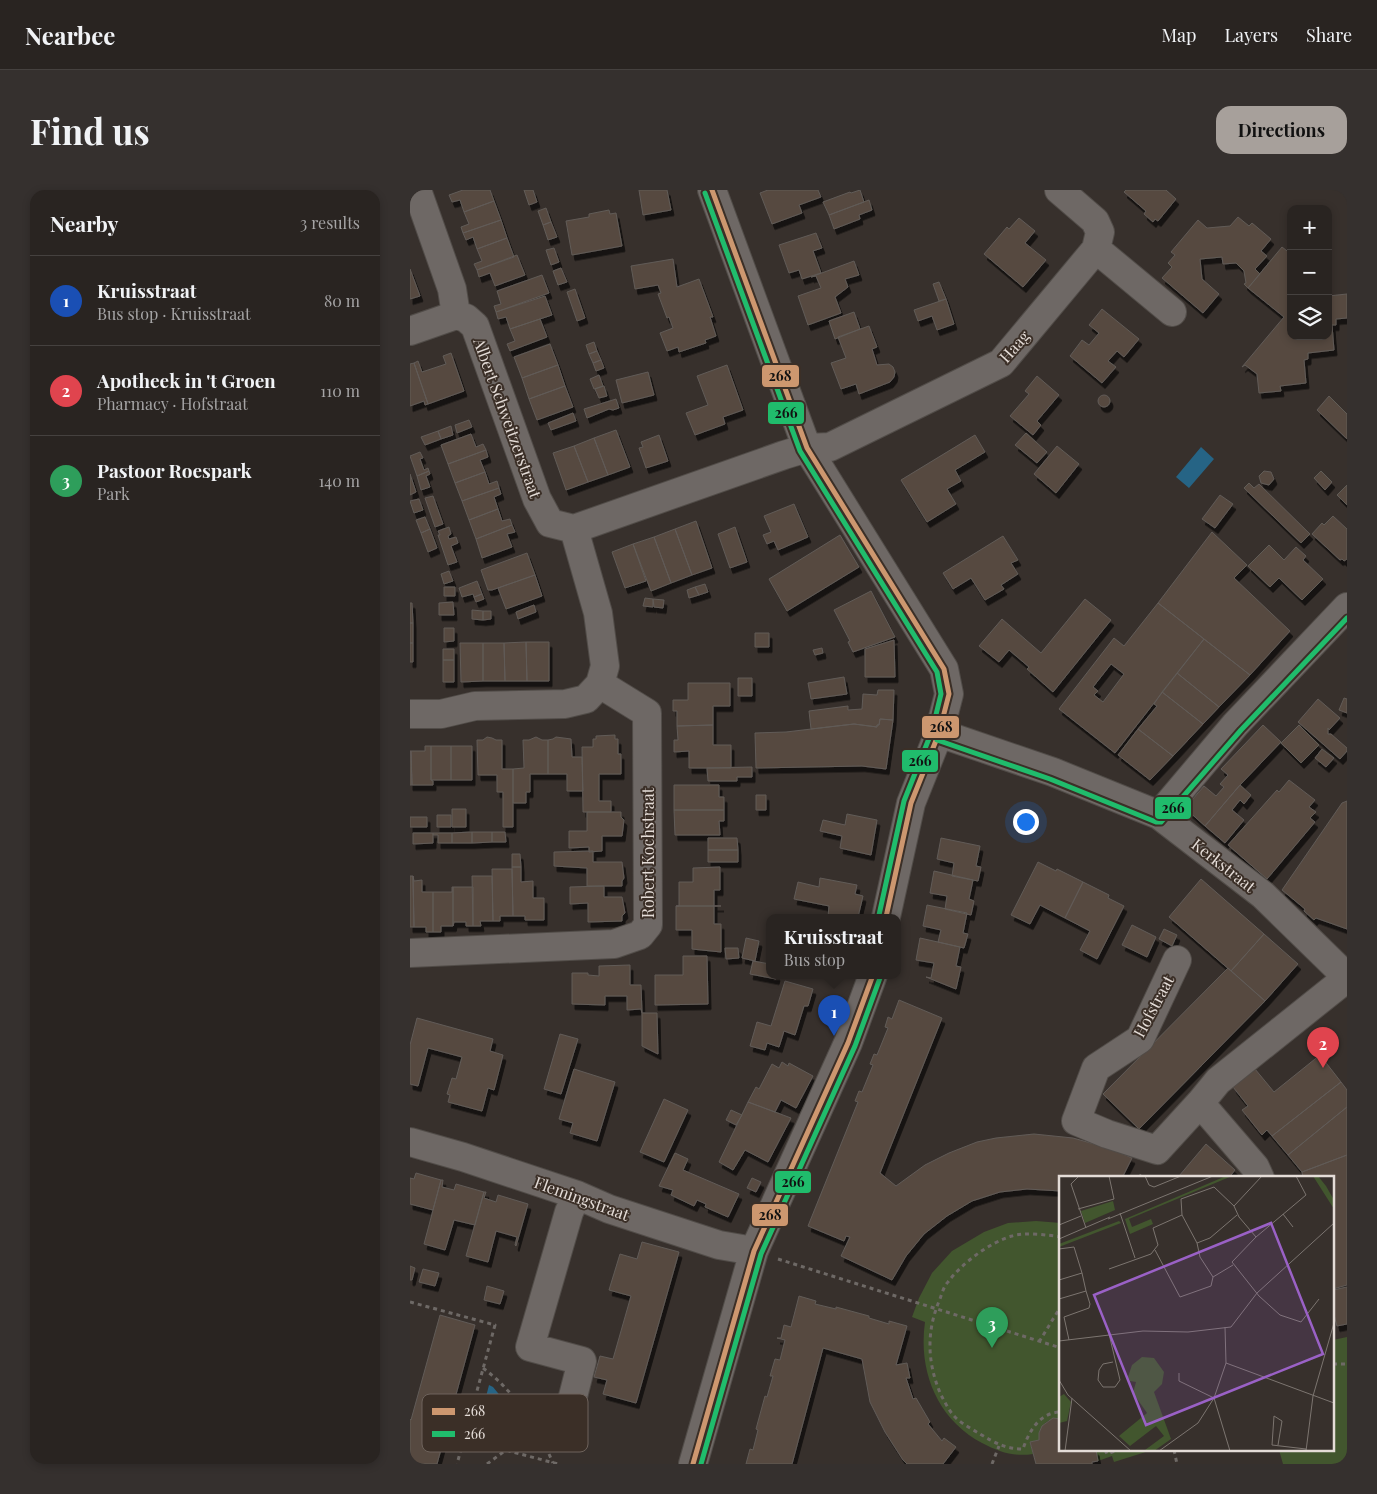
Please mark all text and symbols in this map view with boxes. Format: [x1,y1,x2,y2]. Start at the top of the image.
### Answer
text: Nearbee [25,19,115,51]
text: Map [1161,23,1196,47]
text: Layers [1224,23,1278,47]
text: Share [1306,23,1352,47]
button: Directions [1216,106,1347,154]
text: Find us [30,107,150,154]
map controls [1287,205,1332,340]
button: + [1287,205,1332,250]
text: Nearby [50,209,119,237]
text: 3 results [300,212,360,233]
button: − [1287,250,1332,295]
text: Kruisstraat [97,277,196,303]
text: 1 [63,290,69,311]
text: 80 m [324,290,360,311]
button: layers [1287,295,1332,340]
text: Bus stop · Kruisstraat [97,303,251,324]
street label: Haag [994,325,1034,367]
street label: Albert Schweitzerstraat [469,334,547,501]
line badge: 268 [761,364,800,388]
text: 268 [768,366,792,385]
text: Apotheek in 't Groen [97,367,276,393]
text: 2 [62,380,70,401]
text: 110 m [320,380,360,401]
text: Pharmacy · Hofstraat [97,393,248,414]
line badge: 266 [767,401,805,425]
text: 266 [774,403,798,422]
text: Pastoor Roespark [97,457,252,483]
text: 3 [62,470,70,491]
text: 140 m [318,470,360,491]
text: Park [97,483,130,504]
line badge: 268 [921,715,960,739]
text: 268 [929,717,953,736]
line badge: 266 [901,749,939,773]
text: 266 [908,751,932,770]
street label: Robert Kochstraat [637,787,658,918]
line badge: 266 [1154,796,1192,820]
text: 266 [1161,798,1185,817]
your location [1013,809,1039,835]
street label: Kerkstraat [1188,833,1261,897]
popup [766,914,901,979]
text: Kruisstraat [784,923,883,949]
text: Bus stop [784,949,845,970]
street label: Hofstraat [1128,971,1178,1041]
pin: 1 [818,995,850,1036]
pin: 2 [1307,1027,1339,1068]
line badge: 266 [774,1170,812,1194]
street label: Flemingstraat [532,1171,633,1225]
text: 266 [781,1172,805,1191]
inset map [1059,1176,1334,1452]
line badge: 268 [751,1203,789,1227]
text: 268 [758,1205,782,1224]
pin: 3 [976,1307,1008,1348]
legend [422,1394,588,1452]
text: 268 [464,1401,485,1420]
text: 266 [464,1424,485,1443]

